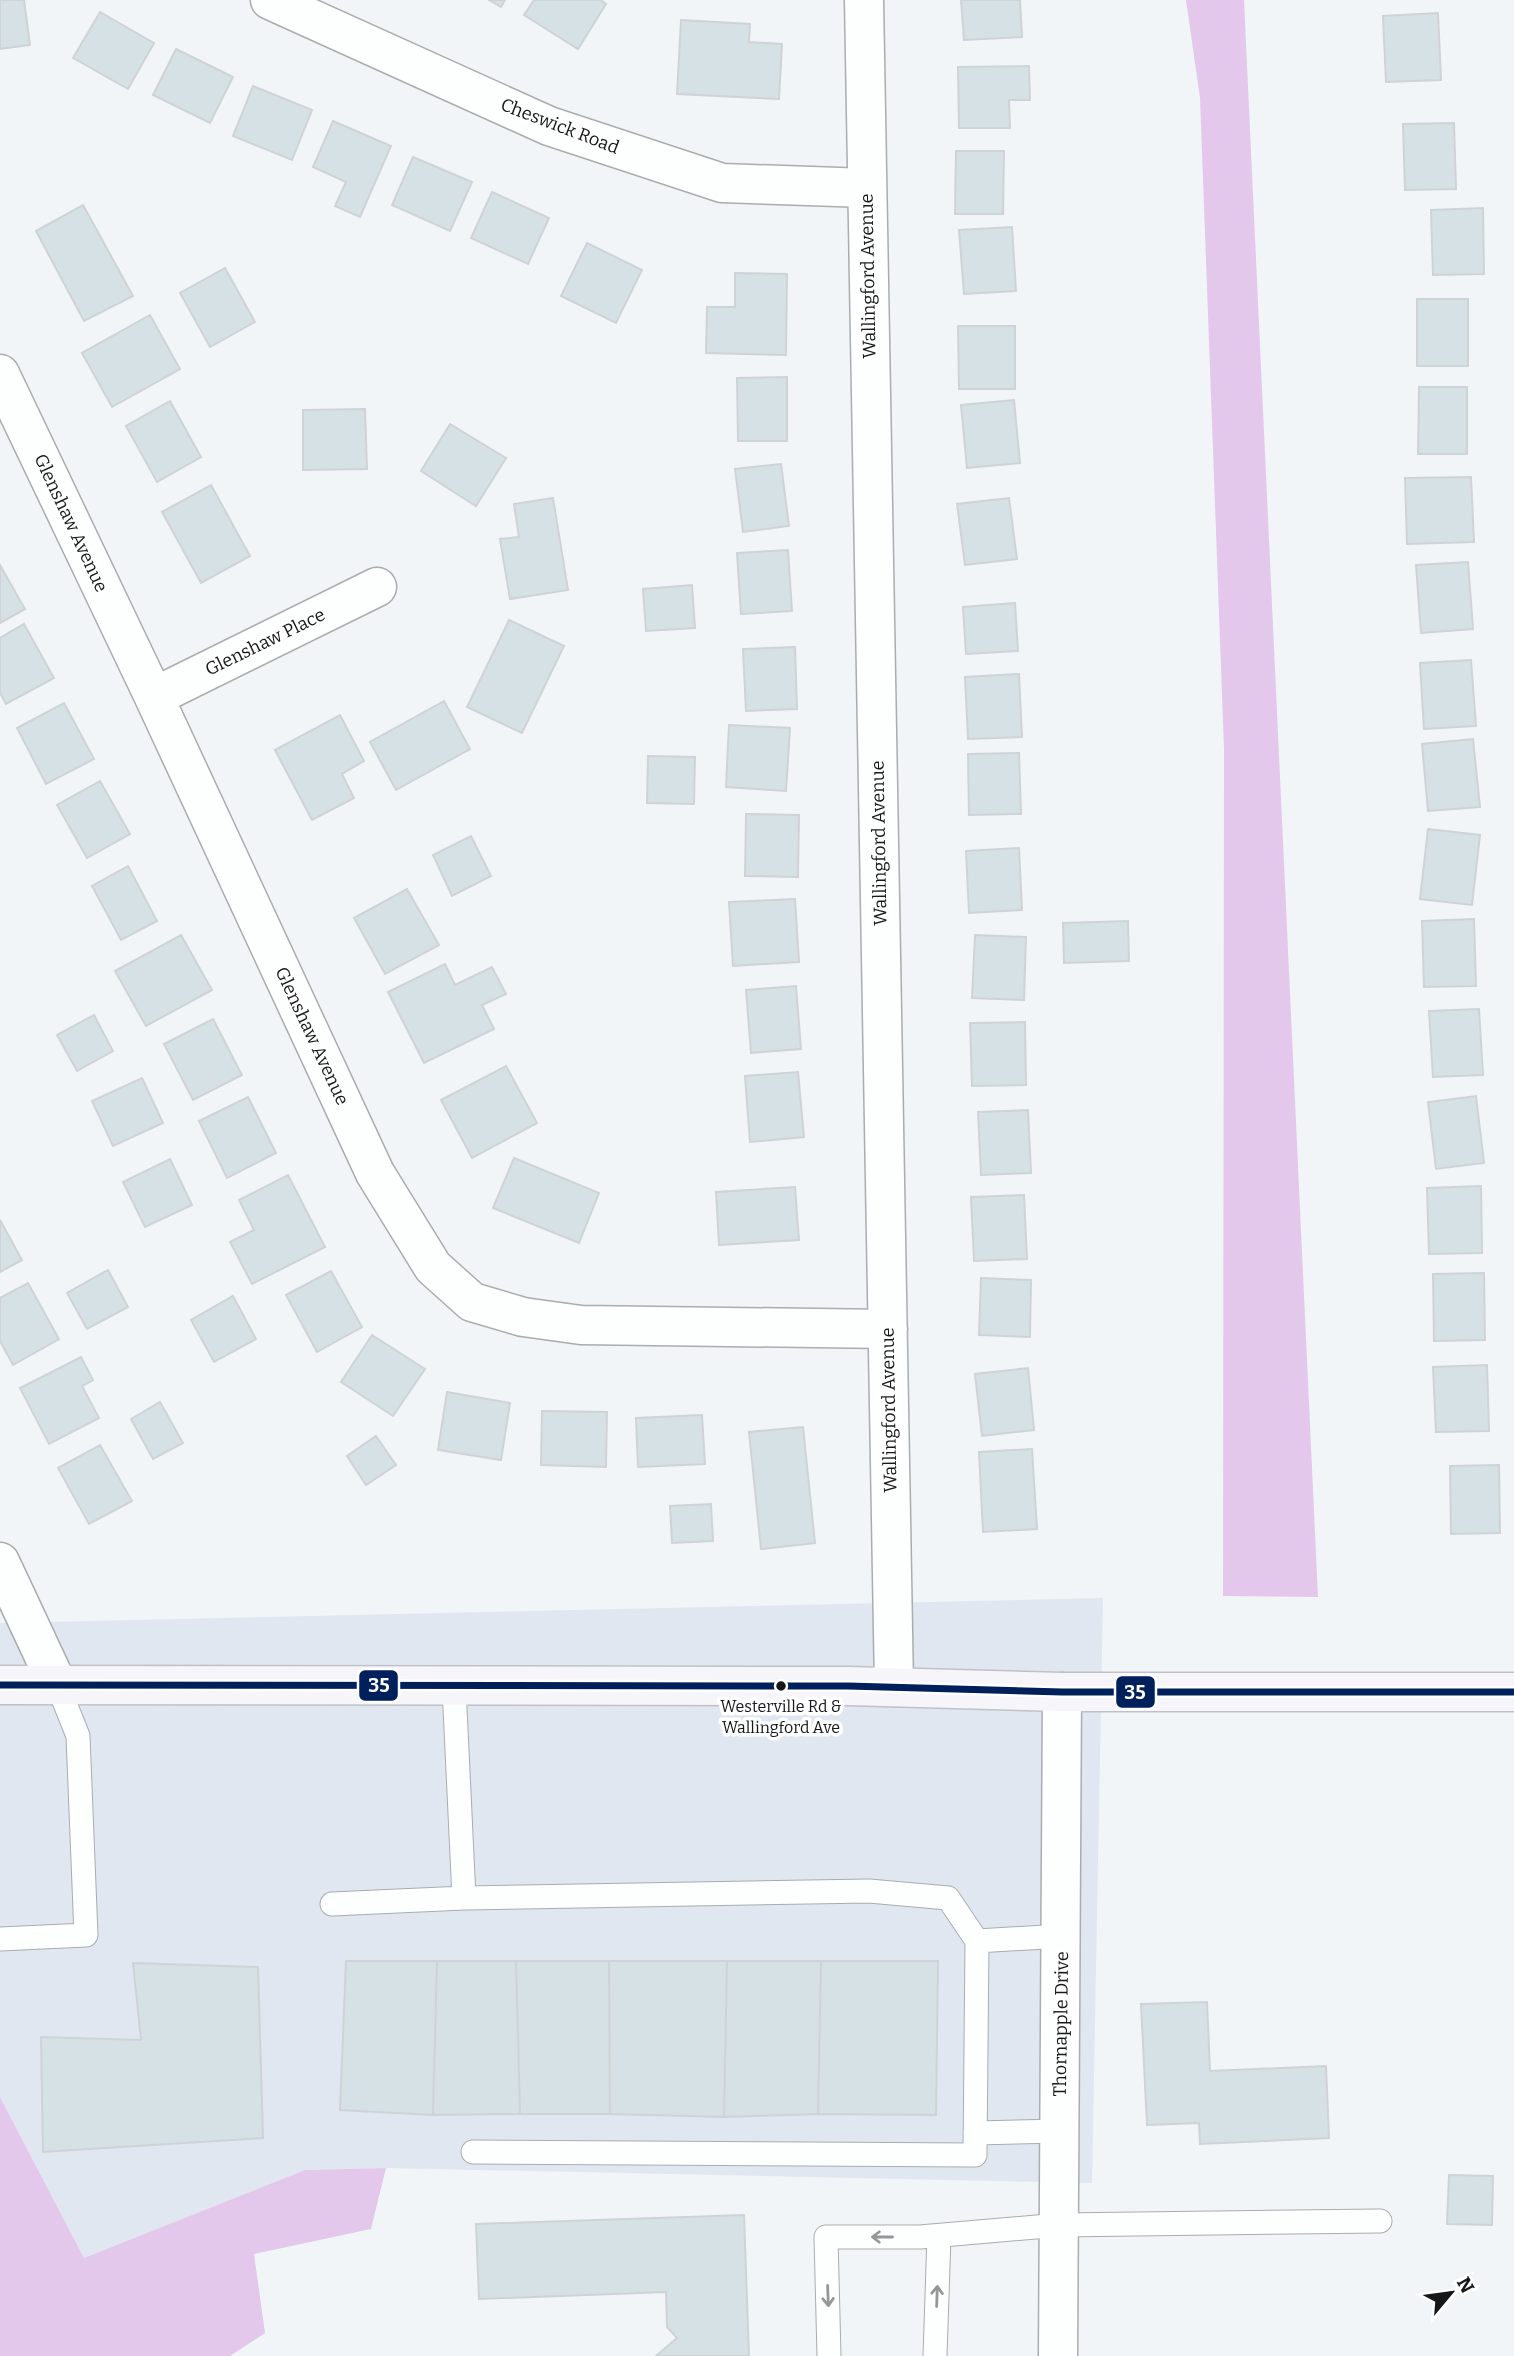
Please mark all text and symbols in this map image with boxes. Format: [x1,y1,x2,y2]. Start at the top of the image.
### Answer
street label: Cheswick Road [498,93,623,159]
street label: Wallingford Avenue [856,193,880,359]
street label: Glenshaw Avenue [29,450,113,596]
street label: Glenshaw Place [201,603,329,681]
street label: Wallingford Avenue [867,760,891,926]
street label: Glenshaw Avenue [270,963,354,1109]
street label: Wallingford Avenue [877,1327,901,1493]
line badge: 35 [358,1669,399,1702]
text: 35 [368,1674,390,1697]
line badge: 35 [1115,1675,1156,1709]
marker: Westerville Rd & Wallingford Ave [774,1679,788,1693]
text: 35 [1124,1681,1146,1704]
place label: Westerville Rd & Wallingford Ave [720,1697,842,1737]
street label: Thornapple Drive [1049,1951,1073,2097]
one-way arrow [871,2230,894,2244]
north arrow [1416,2258,1486,2328]
text: N [1452,2273,1479,2297]
one-way arrow [821,2285,834,2308]
one-way arrow [930,2285,944,2308]

